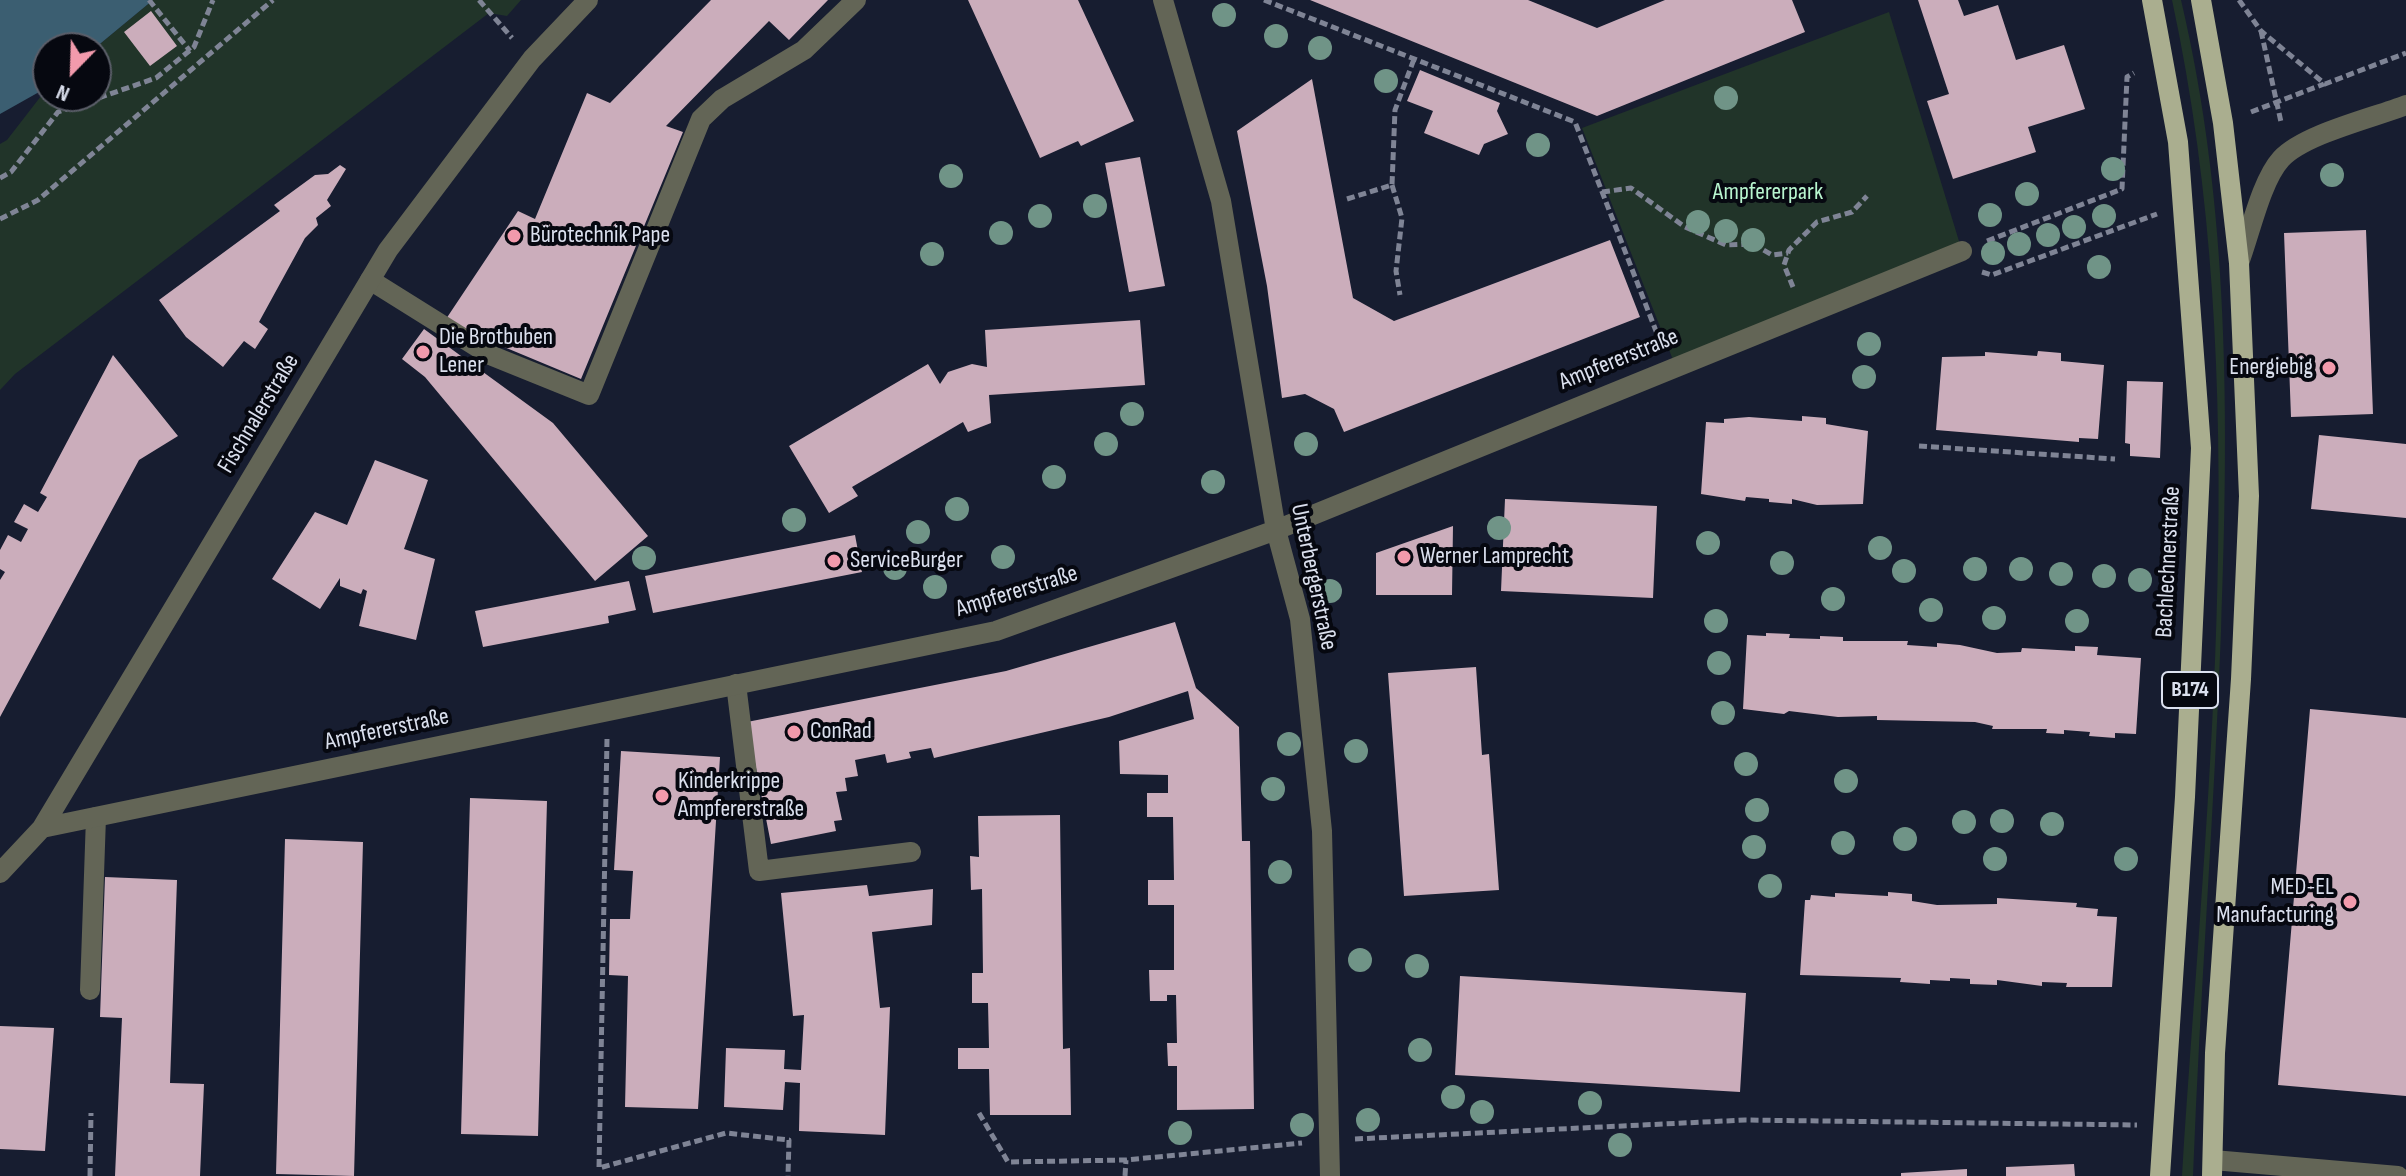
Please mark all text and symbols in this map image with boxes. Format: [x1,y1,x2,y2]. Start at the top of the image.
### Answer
north arrow [32,32,112,112]
text: N [53,78,74,107]
park label: Ampfererpark [1713,179,1823,207]
place label: Bürotechnik Pape [530,222,670,250]
marker: Bürotechnik Pape [505,227,523,245]
street label: Ampfererstraße [1555,323,1683,397]
place label: Die Brotbuben Lener [439,324,553,380]
marker: Die Brotbuben Lener [414,343,432,361]
street label: Fischnalerstraße [212,349,306,479]
place label: Energiebig [2229,354,2313,382]
marker: Energiebig [2320,359,2338,377]
street label: Bachlechnerstraße [2151,485,2187,639]
street label: Unterbergerstraße [1283,501,1343,653]
place label: Werner Lamprecht [1420,543,1569,571]
place label: ServiceBurger [850,547,963,575]
marker: Werner Lamprecht [1395,548,1413,566]
marker: ServiceBurger [825,552,843,570]
street label: Ampfererstraße [952,560,1082,624]
road number: B174 [2162,672,2218,708]
street label: Ampfererstraße [322,703,452,757]
place label: ConRad [810,718,872,746]
marker: ConRad [785,723,803,741]
place label: Kinderkrippe Ampfererstraße [678,768,804,824]
marker: Kinderkrippe Ampfererstraße [653,787,671,805]
place label: MED-EL Manufacturing [2216,874,2334,930]
marker: MED-EL Manufacturing [2341,893,2359,911]

